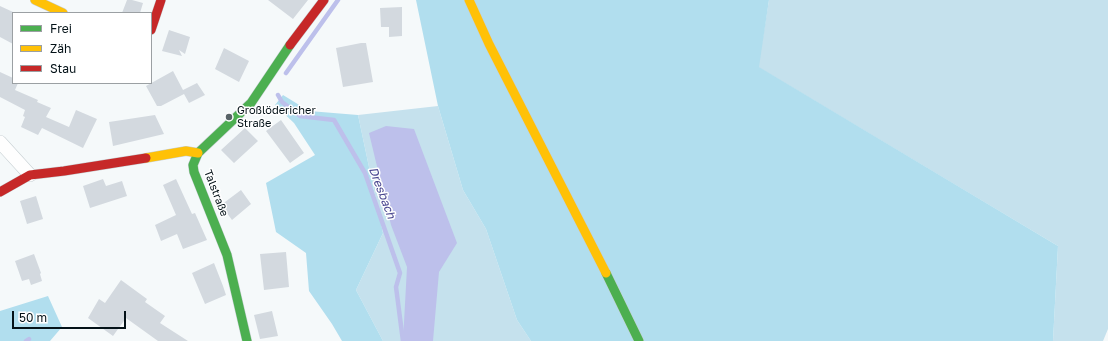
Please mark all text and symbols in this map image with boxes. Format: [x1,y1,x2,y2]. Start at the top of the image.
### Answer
legend [12,12,152,84]
text: Frei [50,21,72,36]
text: Zäh [50,41,71,56]
text: Stau [50,61,76,76]
place label: Großlödericher Straße [237,104,316,130]
marker: Großlödericher Straße [224,112,234,122]
water label: Dresbach [366,165,398,221]
street label: Talstraße [201,168,231,218]
scale bar [14,303,128,329]
text: 50 m [19,310,47,325]

